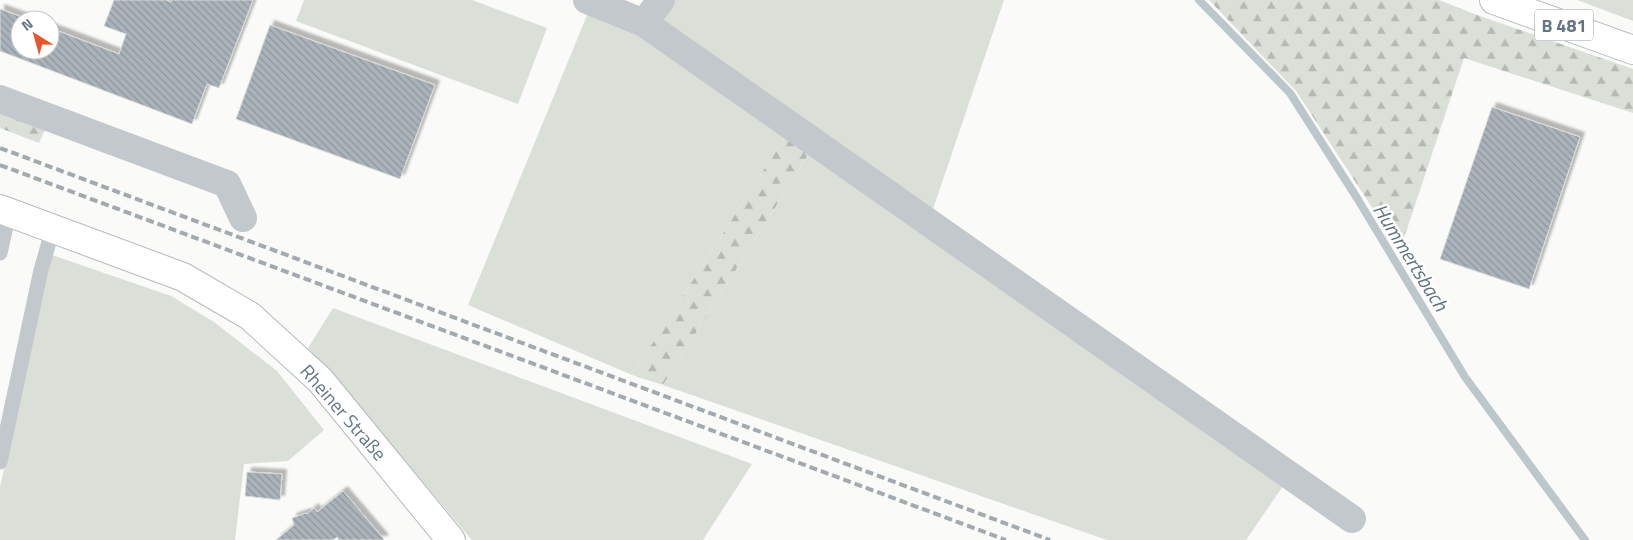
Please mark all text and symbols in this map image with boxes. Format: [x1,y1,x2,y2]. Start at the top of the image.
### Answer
north arrow [10,10,60,60]
road number: B 481 [1535,10,1593,40]
text: N [17,13,37,36]
water label: Hummertsbach [1366,197,1457,318]
street label: Rheiner Straße [294,357,394,467]

